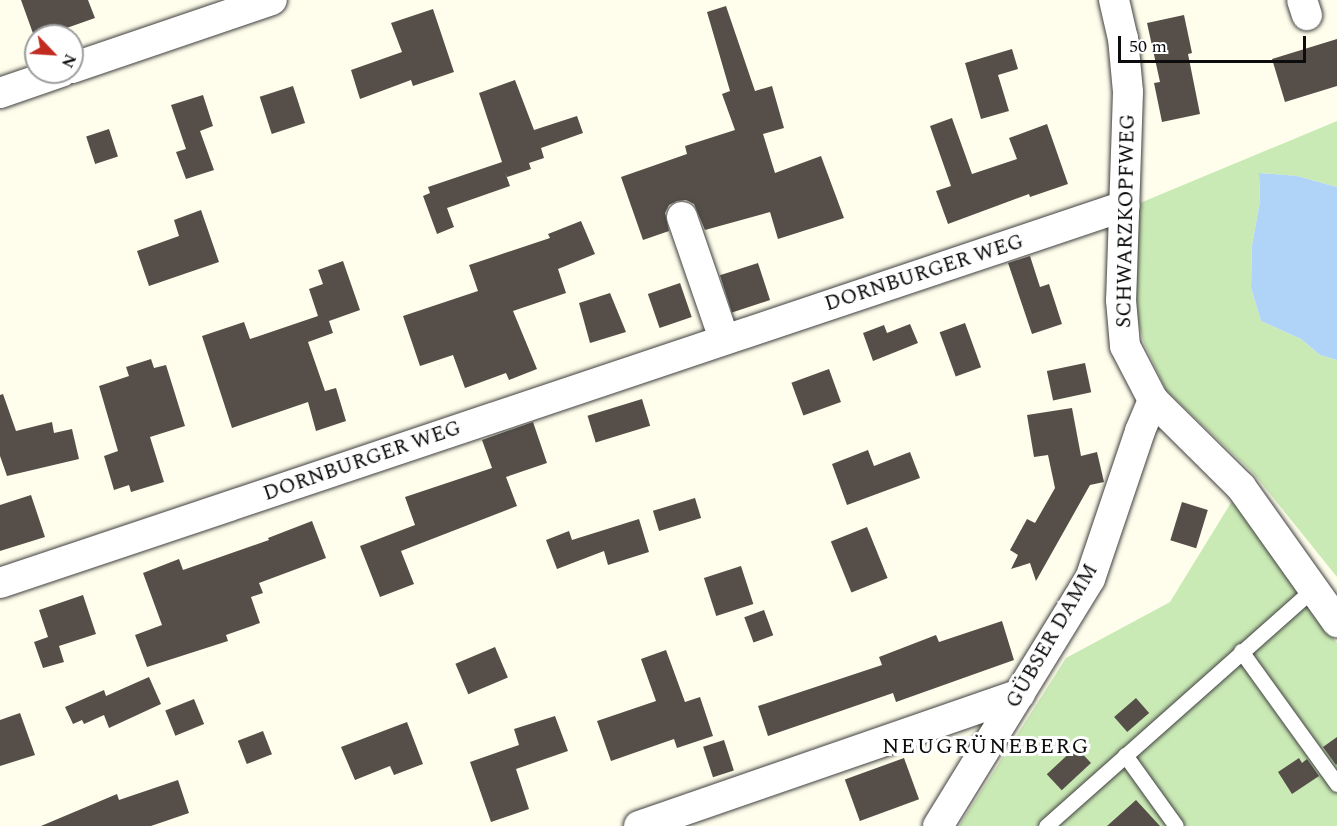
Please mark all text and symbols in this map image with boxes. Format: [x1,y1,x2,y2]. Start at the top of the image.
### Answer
north arrow [24,24,84,84]
scale bar [1121,24,1308,62]
text: 50 m [1129,33,1167,60]
text: N [55,50,82,72]
street label: SCHWARZKOPFWEG [1112,114,1140,328]
street label: DORNBURGER WEG [821,229,1027,317]
street label: DORNBURGER WEG [260,415,464,507]
street label: GÜBSER DAMM [1000,559,1104,713]
district label: NEUGRÜNEBERG [882,734,1090,760]

